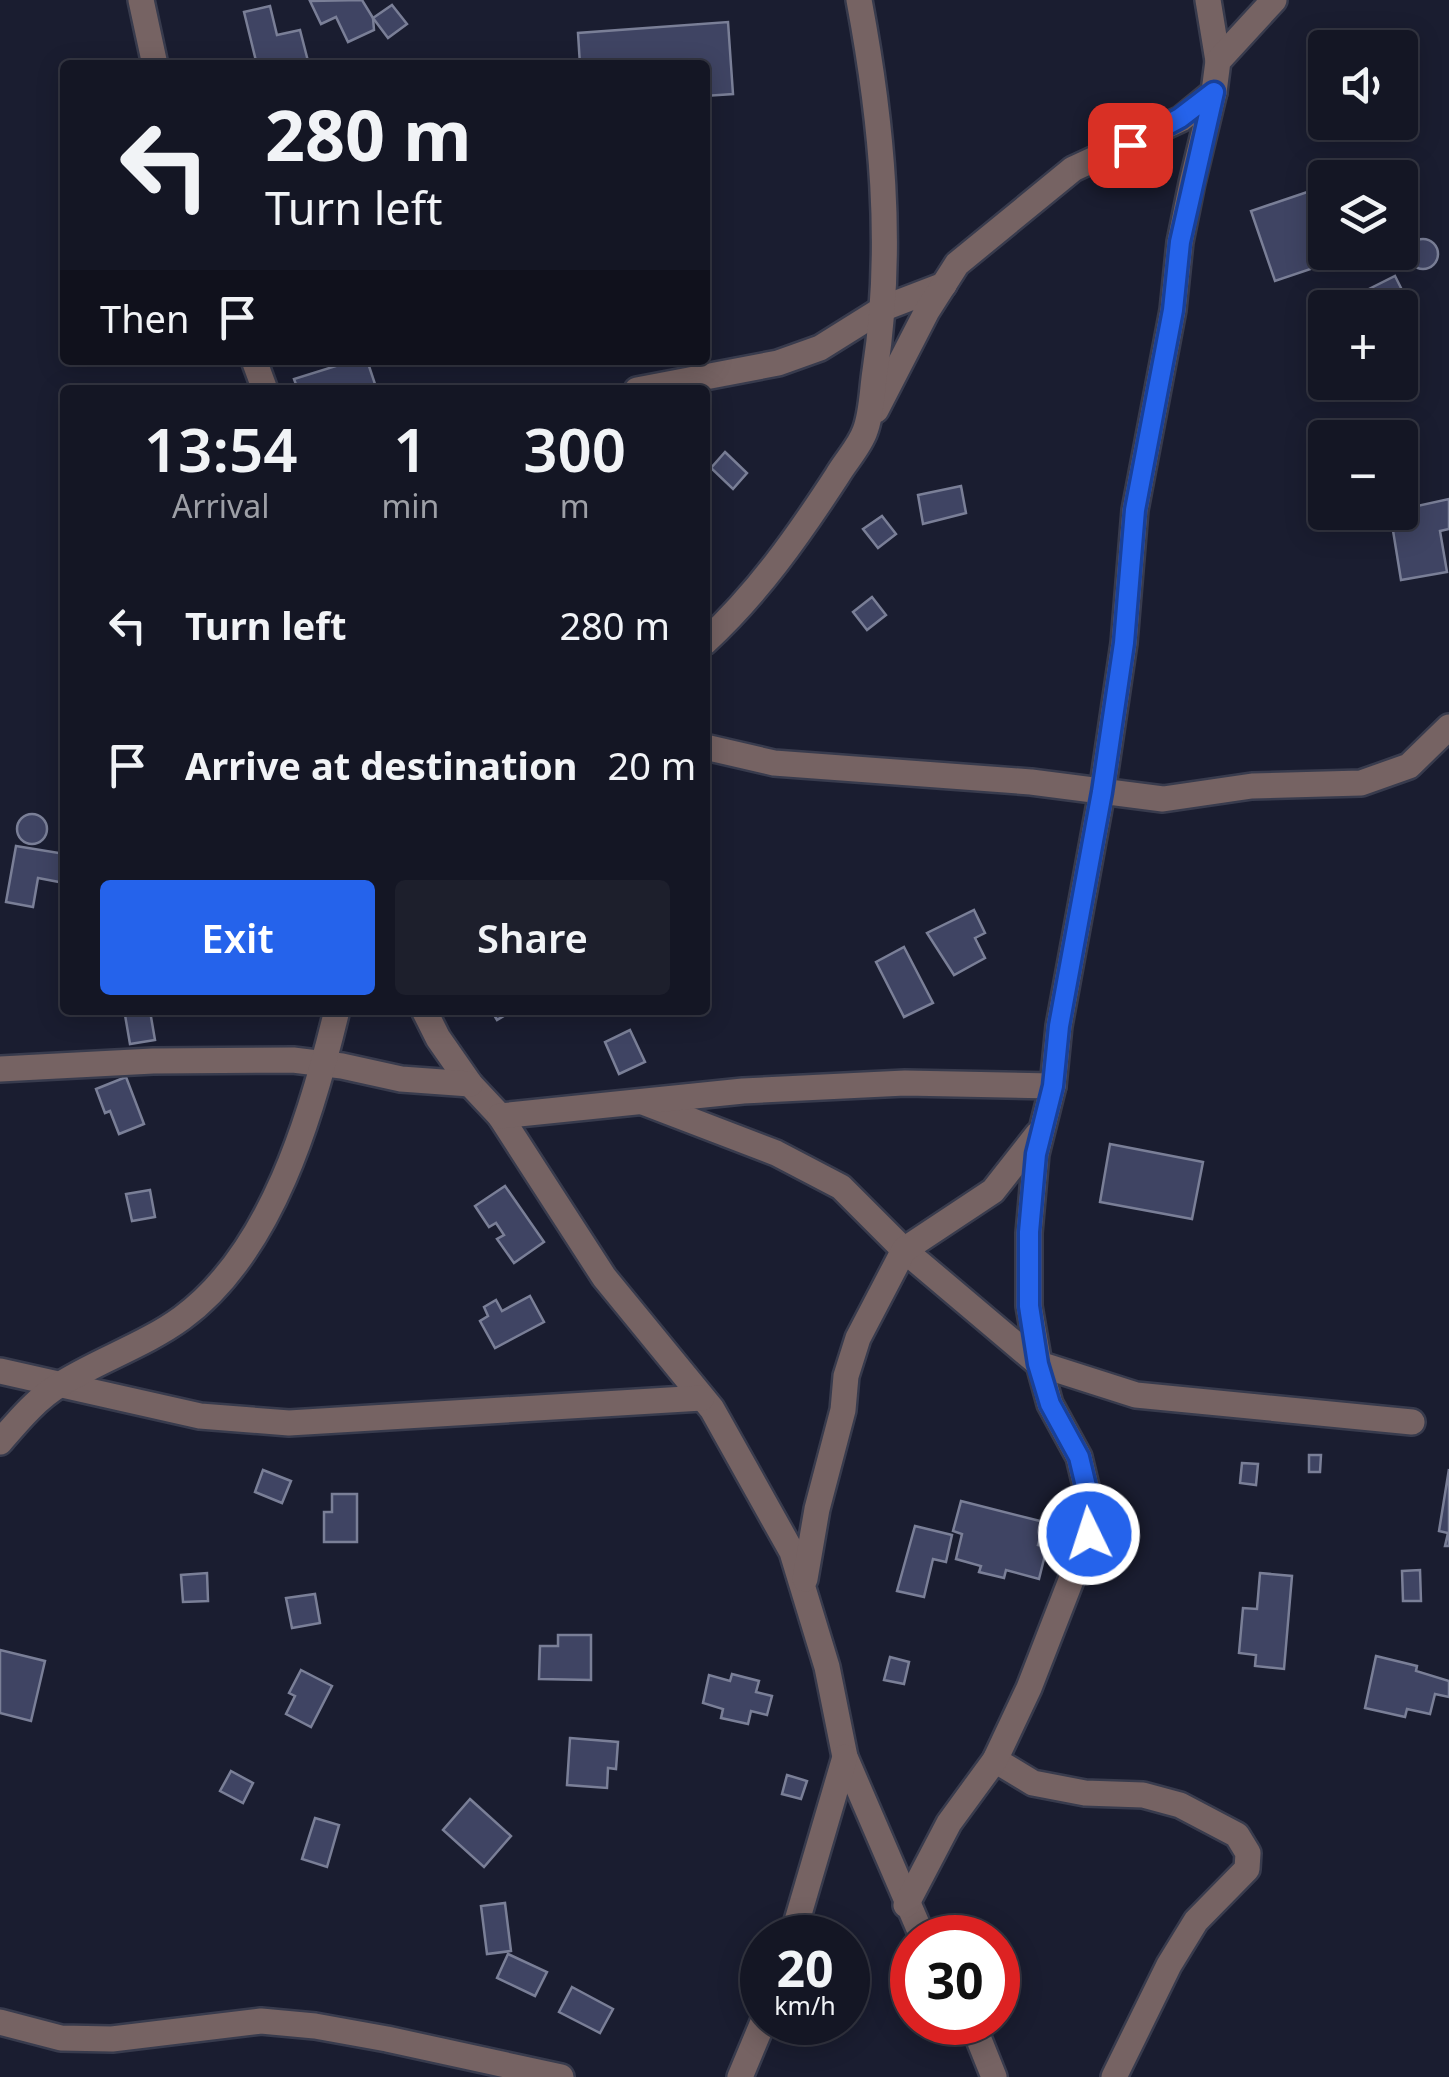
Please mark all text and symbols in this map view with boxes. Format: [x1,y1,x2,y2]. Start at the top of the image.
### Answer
map controls [1308,30,1418,530]
button: sound [1308,30,1418,140]
text: 280 m [265,86,472,182]
icon: left [100,100,230,230]
pin [1088,103,1173,188]
icon: arrive [1103,118,1158,173]
button: layers [1308,160,1418,270]
text: Turn left [265,177,442,238]
icon: arrive [210,290,265,345]
button: + [1308,290,1418,400]
text: Then [100,292,190,344]
text: 13:54 [144,408,298,490]
text: 1 [393,408,428,490]
text: 300 [523,408,626,490]
button: − [1308,420,1418,530]
text: Arrival [172,484,270,527]
text: min [381,484,439,527]
text: m [560,484,590,527]
icon: left [100,598,155,653]
text: Turn left [185,599,347,651]
text: 280 m [559,599,670,651]
icon: arrive [100,738,155,793]
text: Arrive at destination [185,739,577,791]
text: 20 m [607,739,696,791]
button: Exit [100,880,375,995]
button: Share [395,880,670,995]
position arrow [1037,1482,1141,1586]
speed limit sign: 30 [890,1915,1020,2045]
text: 20 [776,1934,834,2002]
text: km/h [774,1988,836,2022]

